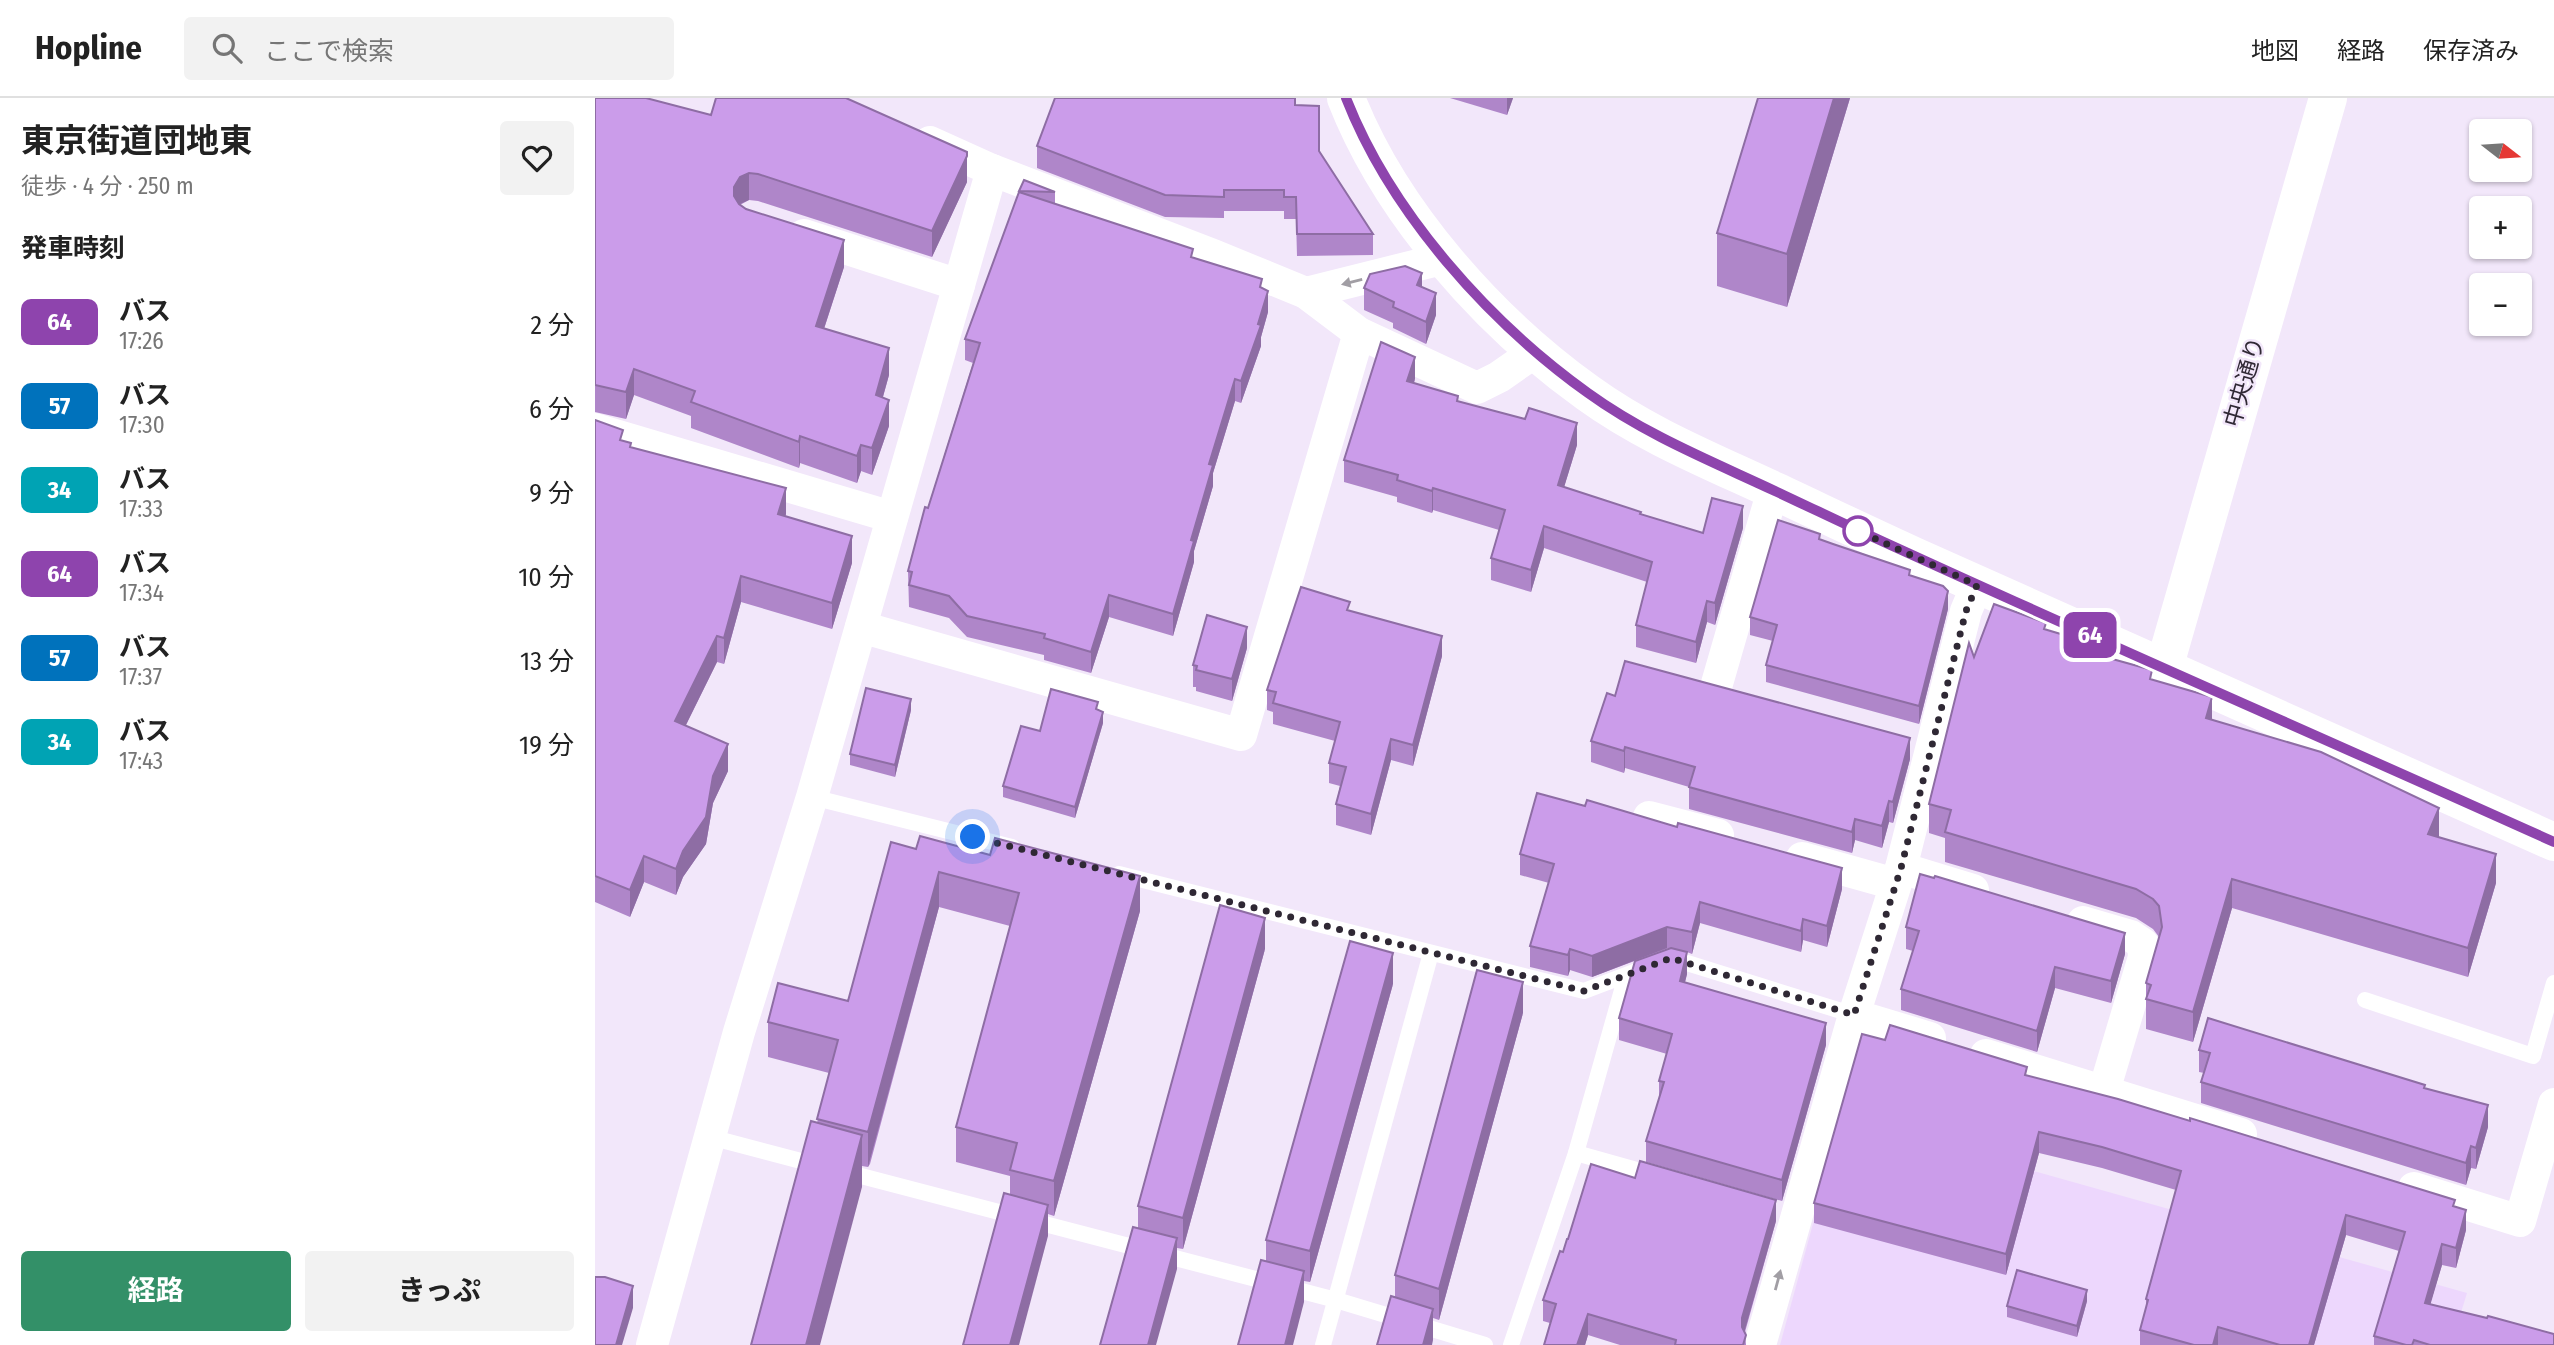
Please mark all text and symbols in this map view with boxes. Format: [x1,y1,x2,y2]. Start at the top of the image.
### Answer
search box [184,17,674,80]
text: Hopline [35,28,142,68]
icon: search [208,29,246,67]
text: ここで検索 [264,36,394,67]
text: 地図 [2251,37,2299,65]
text: 経路 [2337,37,2385,65]
text: 保存済み [2423,37,2519,65]
north arrow [2469,119,2532,182]
map controls [2469,119,2532,336]
text: 東京街道団地東 [21,121,252,161]
button: heart [500,121,574,195]
text: 徒歩 · 4 分 · 250 m [21,172,194,200]
button: + [2469,196,2532,259]
text: 発車時刻 [21,233,125,264]
button: − [2469,273,2532,336]
one-way arrow [1341,277,1363,288]
text: バス [119,296,171,327]
text: 64 [47,308,72,336]
text: 2 分 [530,310,574,341]
text: 17:26 [119,327,164,355]
street label: 中央通り [2218,334,2270,430]
text: バス [119,380,171,411]
text: 57 [49,392,70,420]
text: 6 分 [529,394,574,425]
text: 17:30 [119,411,165,439]
text: バス [119,464,171,495]
text: 34 [48,476,71,504]
text: 9 分 [529,478,574,509]
text: 17:33 [119,495,163,523]
unlabelled marker [1843,516,1873,546]
text: バス [119,548,171,579]
text: 64 [47,560,72,588]
text: 10 分 [518,562,574,593]
text: 17:34 [119,579,164,607]
line badge: 64 [2059,612,2121,658]
text: 64 [2078,621,2102,649]
text: バス [119,632,171,663]
text: 57 [49,644,70,672]
text: 13 分 [520,646,574,677]
text: 17:37 [119,663,162,691]
text: バス [119,716,171,747]
text: 34 [48,728,71,756]
text: 19 分 [519,730,574,761]
text: 17:43 [119,747,163,775]
your location [955,819,990,854]
button: 経路 [21,1251,291,1331]
button: きっぷ [305,1251,574,1331]
one-way arrow [1773,1270,1783,1291]

